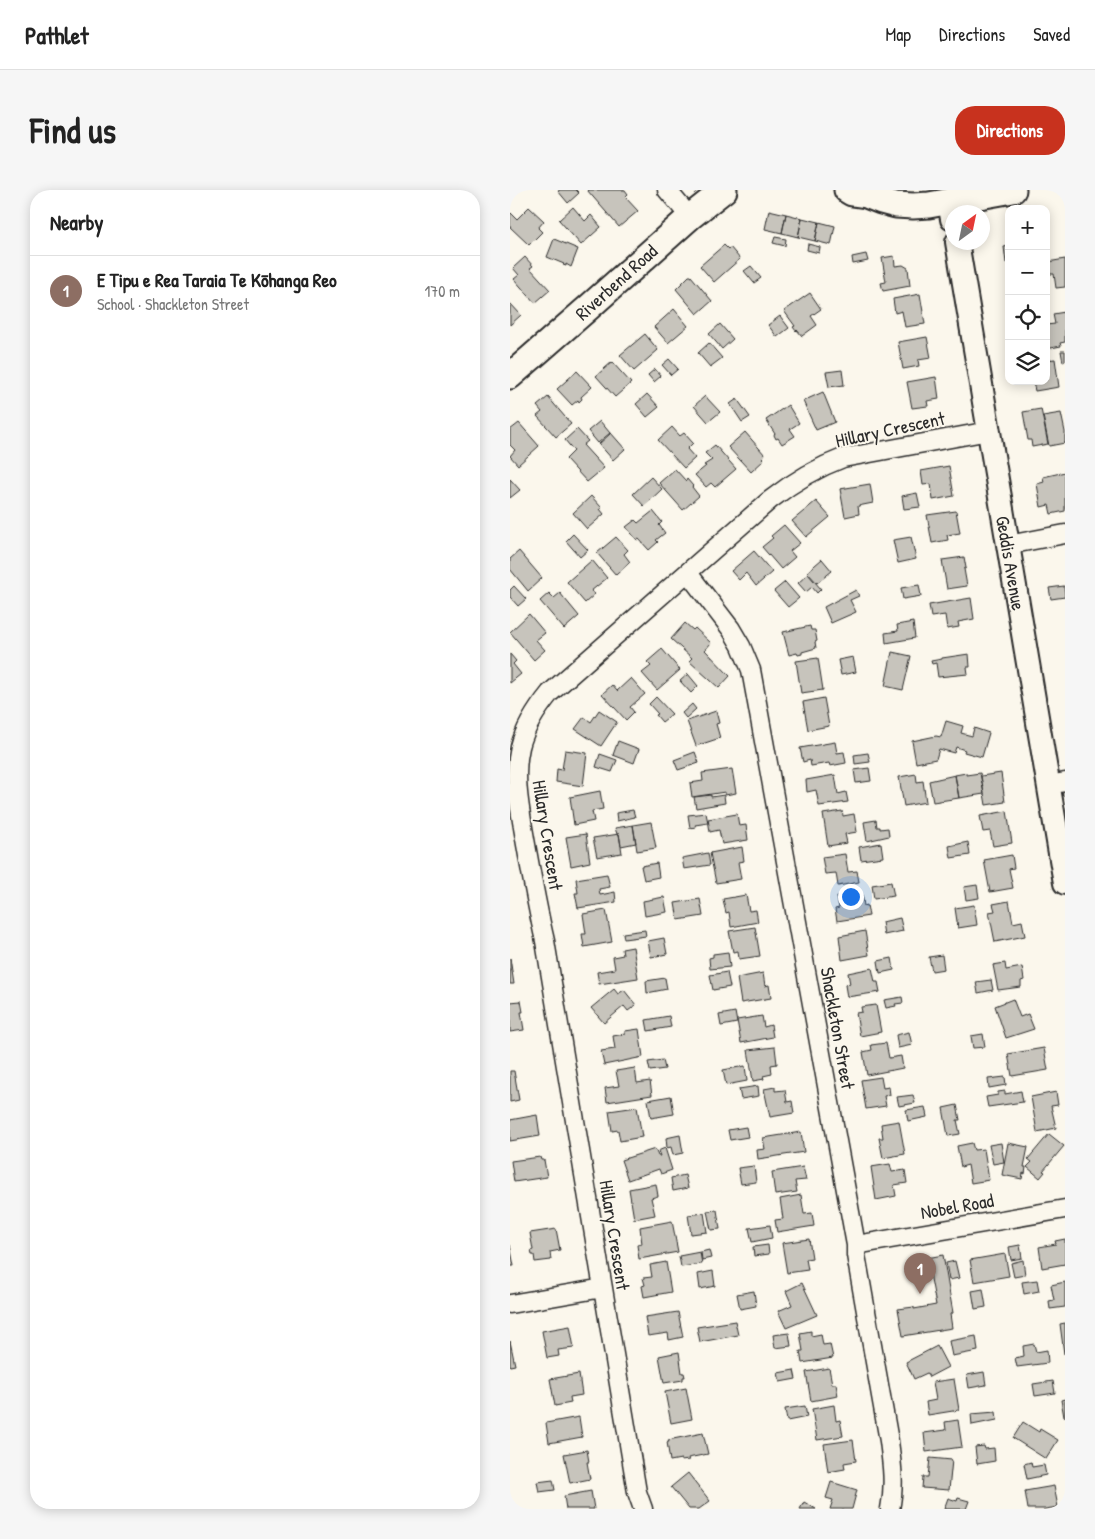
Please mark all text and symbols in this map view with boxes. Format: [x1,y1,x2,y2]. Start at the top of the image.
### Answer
text: Pathlet [25,19,88,51]
text: Map [886,22,911,47]
text: Directions [939,22,1005,47]
text: Saved [1033,22,1070,47]
button: Directions [955,106,1065,155]
text: Find us [30,107,116,154]
north arrow [945,205,990,250]
map controls [1005,205,1050,385]
button: + [1005,205,1050,250]
text: Nearby [50,208,103,237]
street label: Riverbend Road [569,238,663,326]
button: − [1005,250,1050,295]
text: E Tipu e Rea Taraia Te Kōhanga Reo [97,267,337,293]
text: 1 [63,280,69,302]
text: 170 m [425,280,460,302]
text: School · Shackleton Street [97,293,249,315]
button: locate [1005,295,1050,340]
button: layers [1005,340,1050,385]
street label: Hillary Crescent [833,405,948,453]
street label: Geddis Avenue [990,514,1032,613]
street label: Hillary Crescent [526,778,570,892]
your location [838,884,864,910]
street label: Shackleton Street [814,965,862,1091]
street label: Hillary Crescent [593,1178,637,1292]
street label: Nobel Road [918,1187,996,1225]
pin: 1 [904,1253,936,1294]

